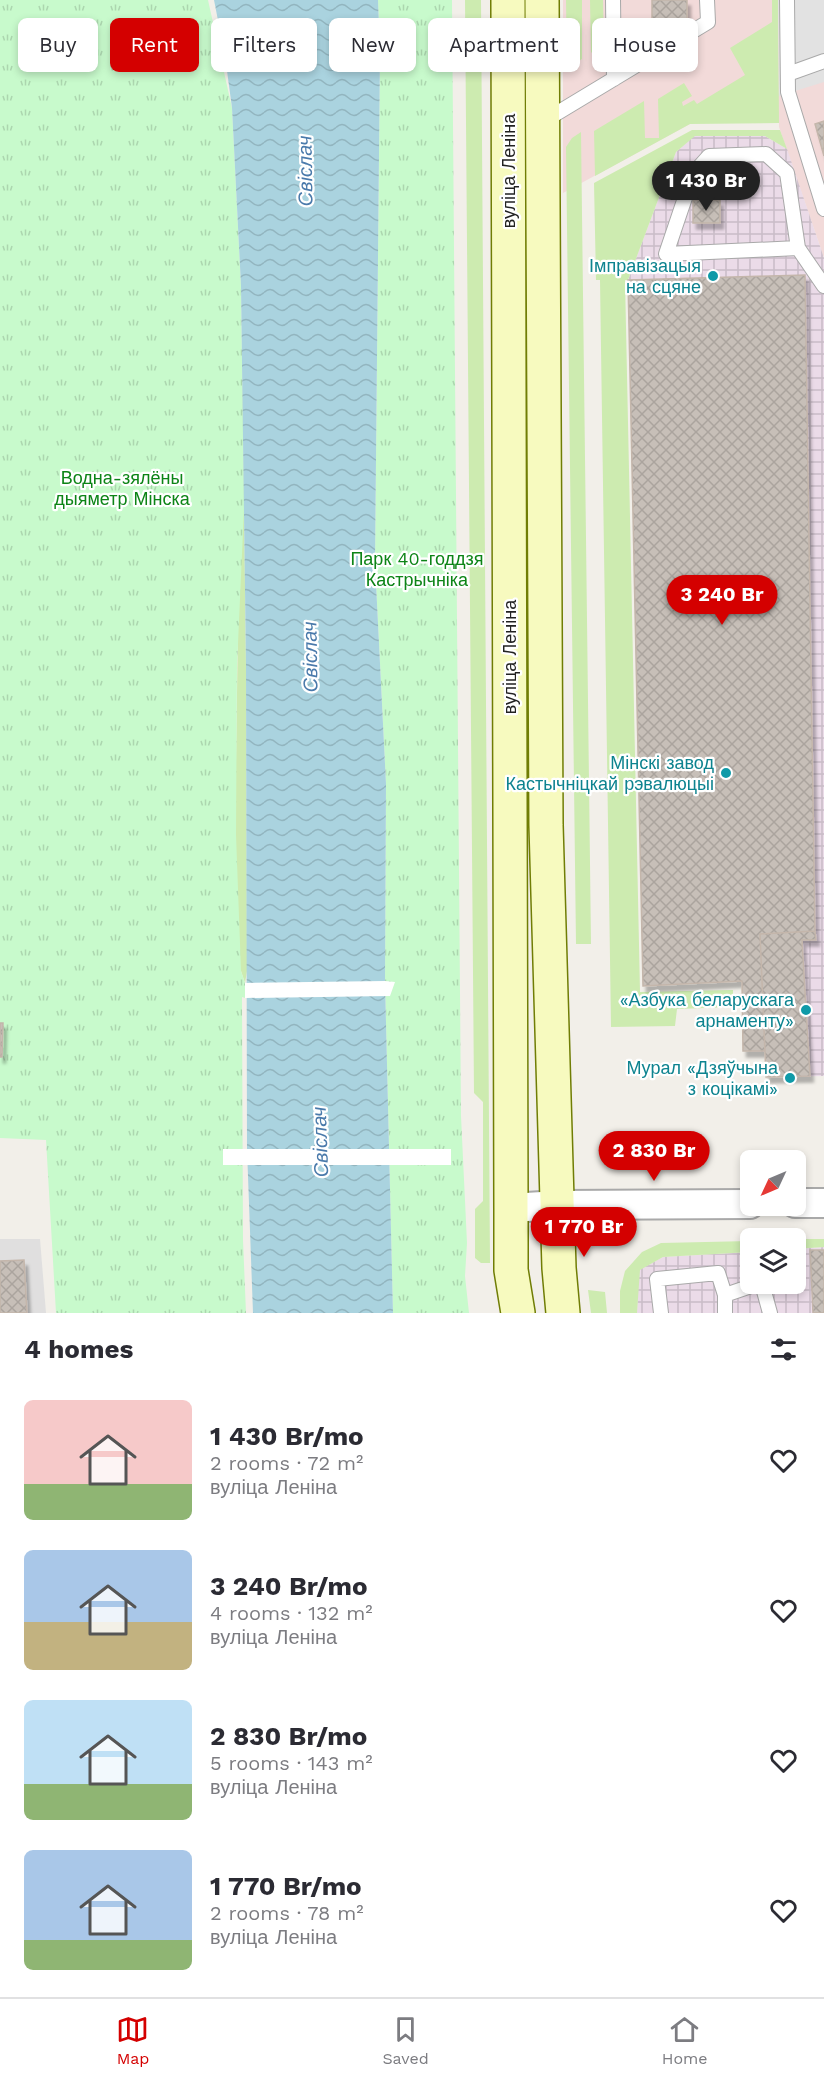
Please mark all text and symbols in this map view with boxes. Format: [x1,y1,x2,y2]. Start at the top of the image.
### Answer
chip: Buy [18,18,98,72]
chip: Rent [110,18,199,72]
chip: Filters [211,18,317,72]
chip: New [329,18,416,72]
chip: Apartment [428,18,580,72]
chip: House [592,18,698,72]
street label: вуліца Леніна [498,113,519,228]
water label: Свіслач [292,135,318,207]
pin: 1 430 Br [644,161,768,212]
text: 1 430 Br [666,168,746,192]
place label: Імправізацыя на сцяне [589,255,701,297]
marker: Імправізацыя на сцяне [706,269,720,283]
park label: Водна-зялёны дыяметр Мінска [54,467,191,509]
park label: Парк 40-годдзя Кастрычніка [350,548,484,590]
pin: 3 240 Br [660,575,784,626]
text: 3 240 Br [680,582,764,606]
street label: вуліца Леніна [499,599,520,714]
water label: Свіслач [297,621,323,693]
place label: Мінскі завод Кастычніцкай рэвалюцыі [505,752,714,794]
marker: Мінскі завод Кастычніцкай рэвалюцыі [719,766,733,780]
place label: «Азбука беларускага арнаменту» [620,989,795,1031]
marker: «Азбука беларускага арнаменту» [799,1003,813,1017]
place label: Мурал «Дзяўчына з коцікамі» [626,1057,779,1099]
marker: Мурал «Дзяўчына з коцікамі» [783,1071,797,1085]
water label: Свіслач [307,1106,333,1178]
pin: 2 830 Br [592,1131,716,1182]
text: 2 830 Br [613,1138,695,1162]
north arrow [740,1150,806,1216]
map controls [740,1150,806,1294]
pin: 1 770 Br [522,1207,646,1258]
text: 1 770 Br [545,1214,623,1238]
button: layers [740,1228,806,1294]
icon: filters [767,1333,800,1366]
text: 4 homes [24,1334,133,1364]
text: 1 430 Br/mo [210,1421,364,1451]
icon: home [72,1424,144,1496]
icon: heart [767,1444,800,1477]
text: 2 rooms · 72 m² [210,1451,363,1475]
text: вуліца Леніна [210,1475,337,1499]
text: 3 240 Br/mo [210,1571,368,1601]
icon: home [72,1574,144,1646]
icon: heart [767,1594,800,1627]
text: 4 rooms · 132 m² [210,1601,373,1625]
text: вуліца Леніна [210,1625,337,1649]
text: 2 830 Br/mo [210,1721,367,1751]
icon: home [72,1724,144,1796]
icon: heart [767,1744,800,1777]
text: 5 rooms · 143 m² [210,1751,373,1775]
text: вуліца Леніна [210,1775,337,1799]
text: 1 770 Br/mo [210,1871,362,1901]
icon: home [72,1874,144,1946]
icon: heart [767,1894,800,1927]
text: 2 rooms · 78 m² [210,1901,364,1925]
text: вуліца Леніна [210,1925,337,1949]
tab: Map [116,2013,149,2068]
tab: Saved [382,2013,429,2068]
tab: Home [662,2013,708,2068]

